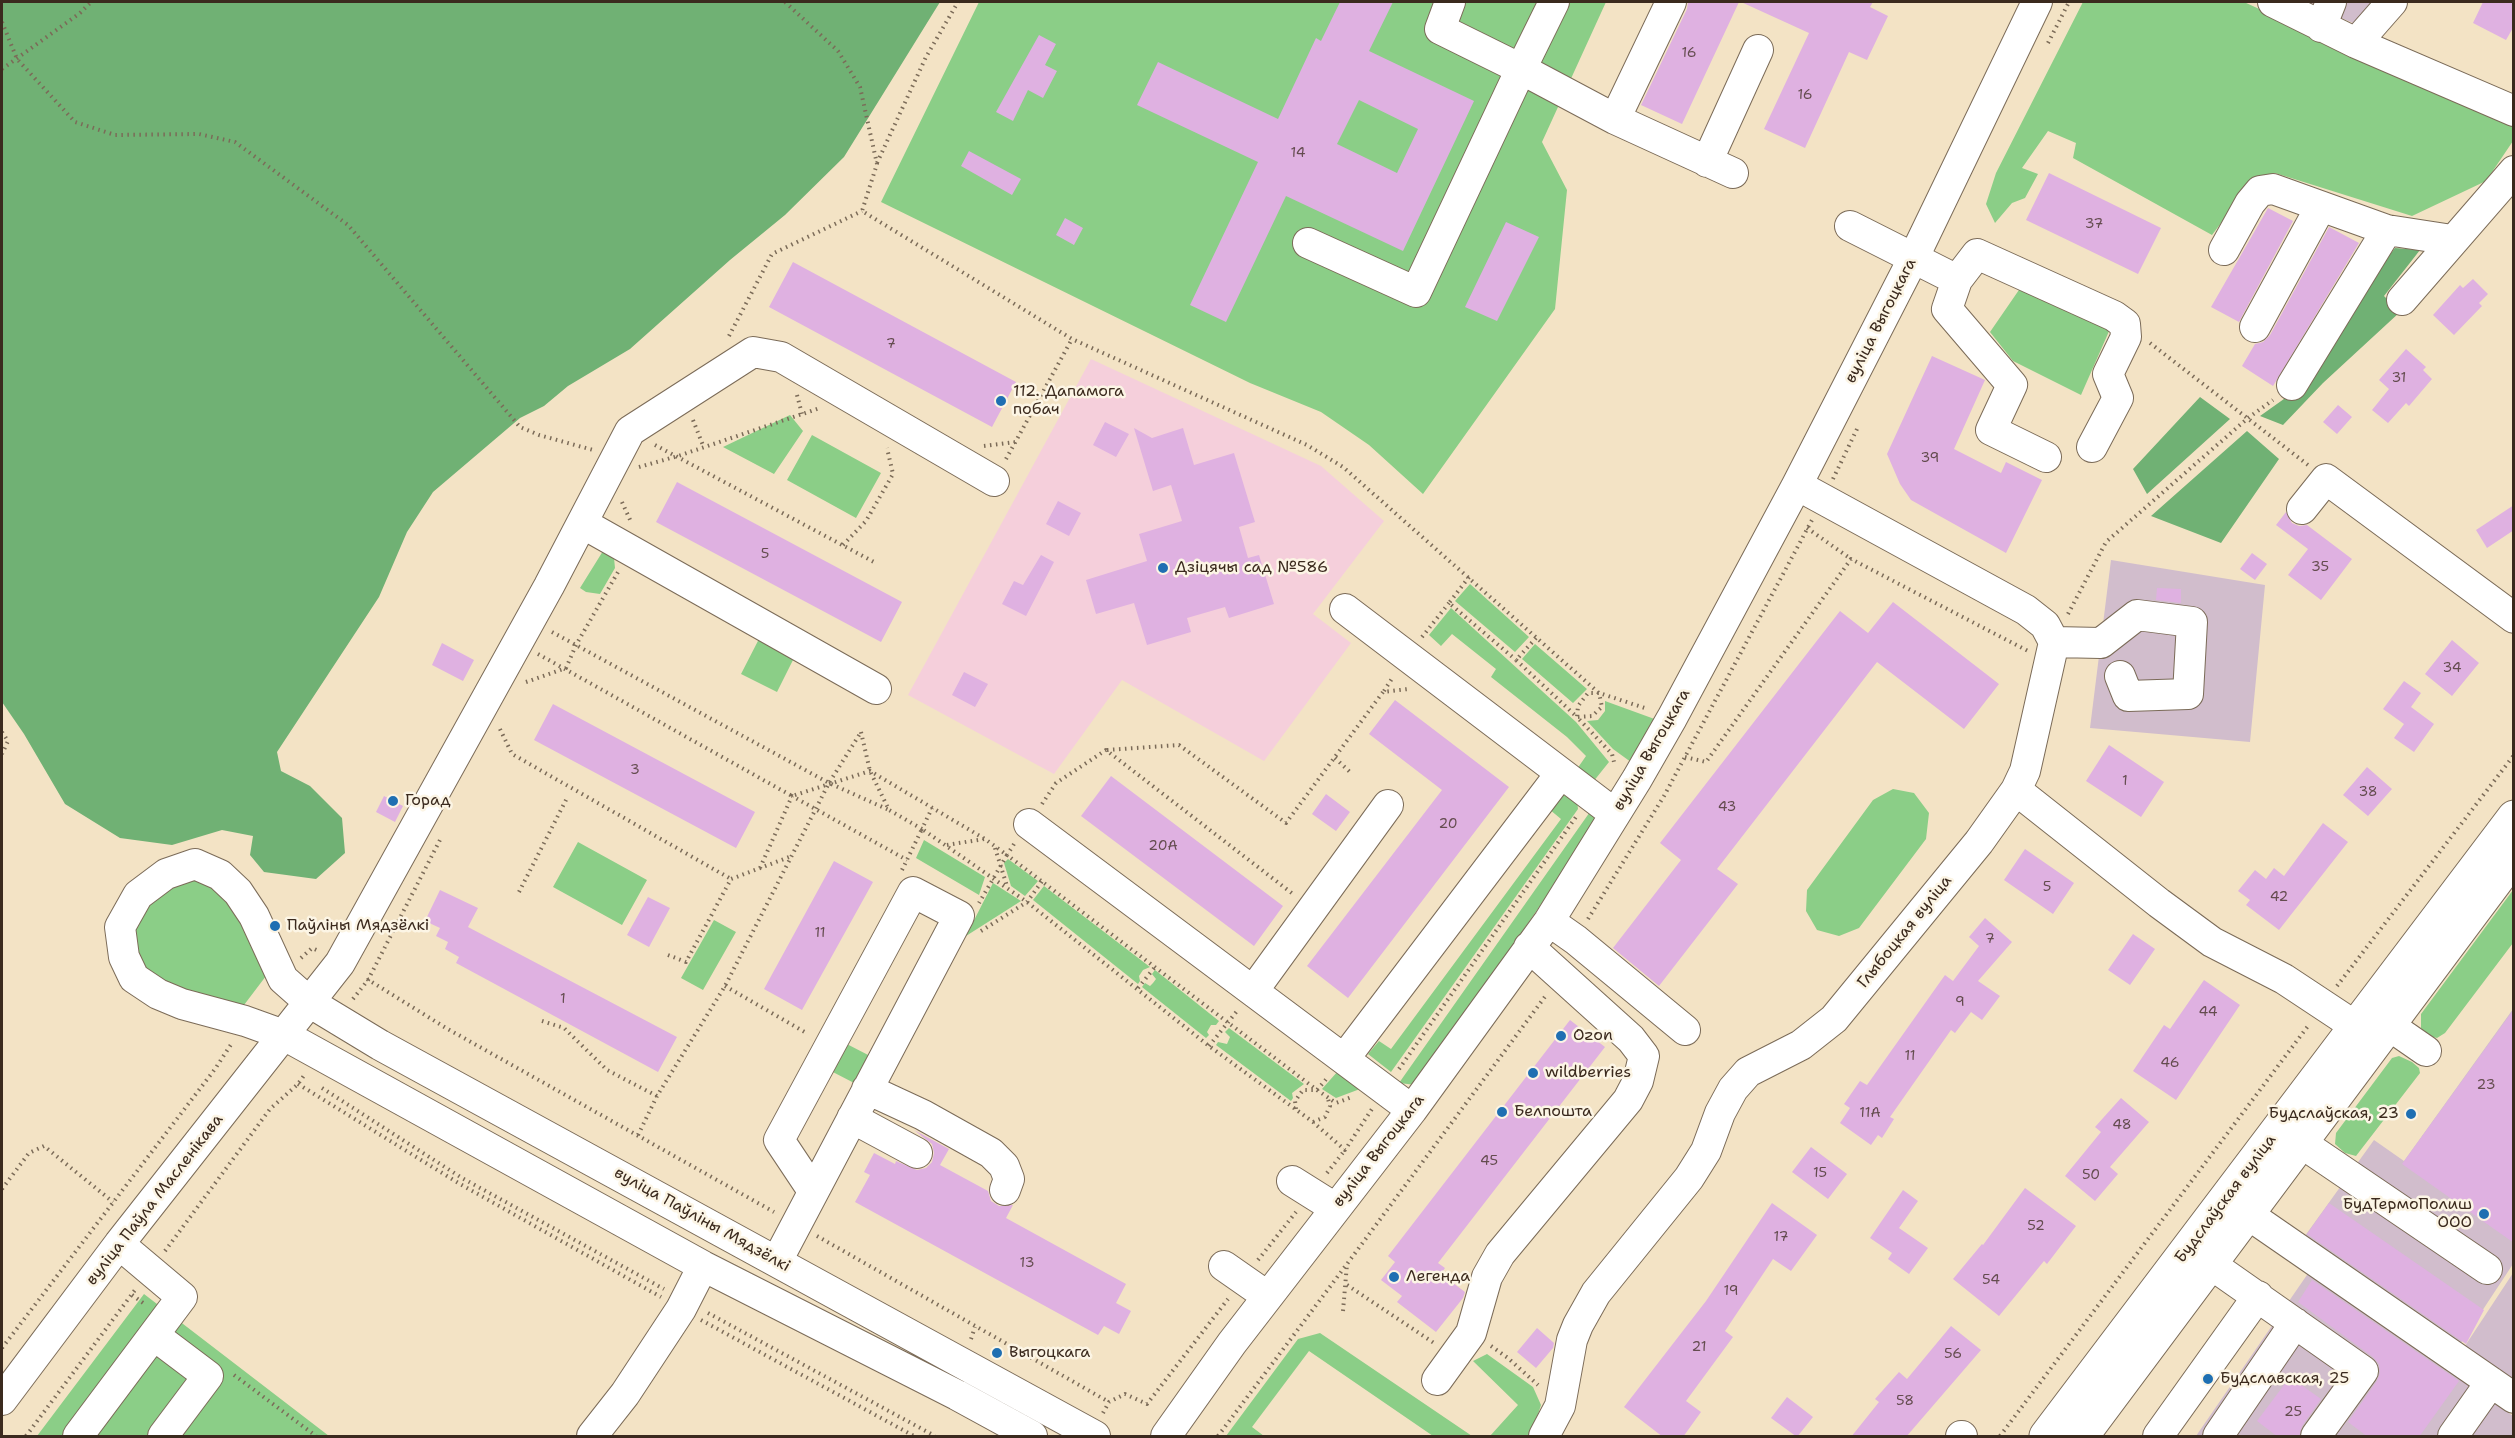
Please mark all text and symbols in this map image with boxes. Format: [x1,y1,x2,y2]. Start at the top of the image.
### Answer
house number: 16 [1681,45,1697,61]
house number: 16 [1797,87,1813,103]
house number: 14 [1290,145,1306,161]
house number: 37 [2085,216,2103,232]
street label: вуліца Выгоцкага [1841,255,1921,387]
house number: 7 [886,336,896,352]
house number: 31 [2392,370,2406,386]
place label: 112. Дапамога побач [1013,382,1124,420]
marker: 112. Дапамога побач [994,394,1008,408]
house number: 39 [1921,450,1939,466]
house number: 5 [761,546,769,562]
place label: Дзіцячы сад №586 [1175,558,1328,578]
house number: 35 [2311,559,2329,575]
marker: Дзіцячы сад №586 [1156,561,1170,575]
house number: 34 [2442,660,2462,676]
street label: вуліца Выгоцкага [1609,686,1695,814]
house number: 3 [630,762,640,778]
house number: 1 [2122,773,2128,789]
house number: 38 [2358,784,2378,800]
place label: Горад [405,791,451,811]
marker: Горад [386,794,400,808]
house number: 43 [1718,799,1736,815]
house number: 20 [1438,816,1458,832]
house number: 20А [1148,838,1178,854]
street label: Глыбоцкая вуліца [1854,872,1956,992]
house number: 5 [2043,879,2051,895]
house number: 42 [2270,889,2288,905]
place label: Паўліны Мядзёлкі [287,916,429,936]
marker: Паўліны Мядзёлкі [268,919,282,933]
house number: 11 [814,925,826,941]
house number: 7 [1985,931,1995,947]
house number: 1 [560,991,566,1007]
house number: 9 [1955,994,1965,1010]
house number: 44 [2198,1004,2218,1020]
place label: Ozon [1573,1026,1613,1046]
marker: Ozon [1554,1029,1568,1043]
house number: 11 [1904,1048,1916,1064]
house number: 46 [2160,1055,2180,1071]
place label: wildberries [1545,1063,1631,1083]
marker: wildberries [1526,1066,1540,1080]
house number: 23 [2477,1077,2495,1093]
street label: вуліца Выгоцкага [1329,1091,1429,1211]
place label: Белпошта [1514,1102,1592,1122]
place label: Будслаўская, 23 [2269,1104,2399,1124]
marker: Белпошта [1495,1105,1509,1119]
house number: 11А [1859,1105,1881,1121]
marker: Будслаўская, 23 [2404,1107,2418,1121]
street label: вуліца Паўла Масленікава [82,1111,228,1289]
house number: 48 [2112,1117,2132,1133]
street label: Будслаўская вуліца [2171,1131,2281,1267]
house number: 45 [1480,1153,1498,1169]
street label: вуліца Паўліны Мядзёлкі [611,1163,793,1277]
house number: 15 [1813,1165,1827,1181]
house number: 50 [2082,1167,2100,1183]
place label: БудТермоПолиш ООО [2343,1195,2472,1233]
marker: БудТермоПолиш ООО [2477,1207,2491,1221]
house number: 52 [2027,1218,2045,1234]
house number: 17 [1774,1229,1788,1245]
house number: 13 [1020,1255,1034,1271]
place label: Легенда [1406,1267,1470,1287]
marker: Легенда [1387,1270,1401,1284]
house number: 54 [1982,1272,2000,1288]
house number: 19 [1723,1283,1739,1299]
house number: 21 [1692,1339,1706,1355]
place label: Выгоцкага [1009,1343,1090,1363]
marker: Выгоцкага [990,1346,1004,1360]
house number: 56 [1944,1346,1962,1362]
place label: Будславская, 25 [2220,1369,2349,1389]
marker: Будславская, 25 [2201,1372,2215,1386]
house number: 58 [1896,1393,1914,1409]
house number: 25 [2284,1404,2302,1420]

